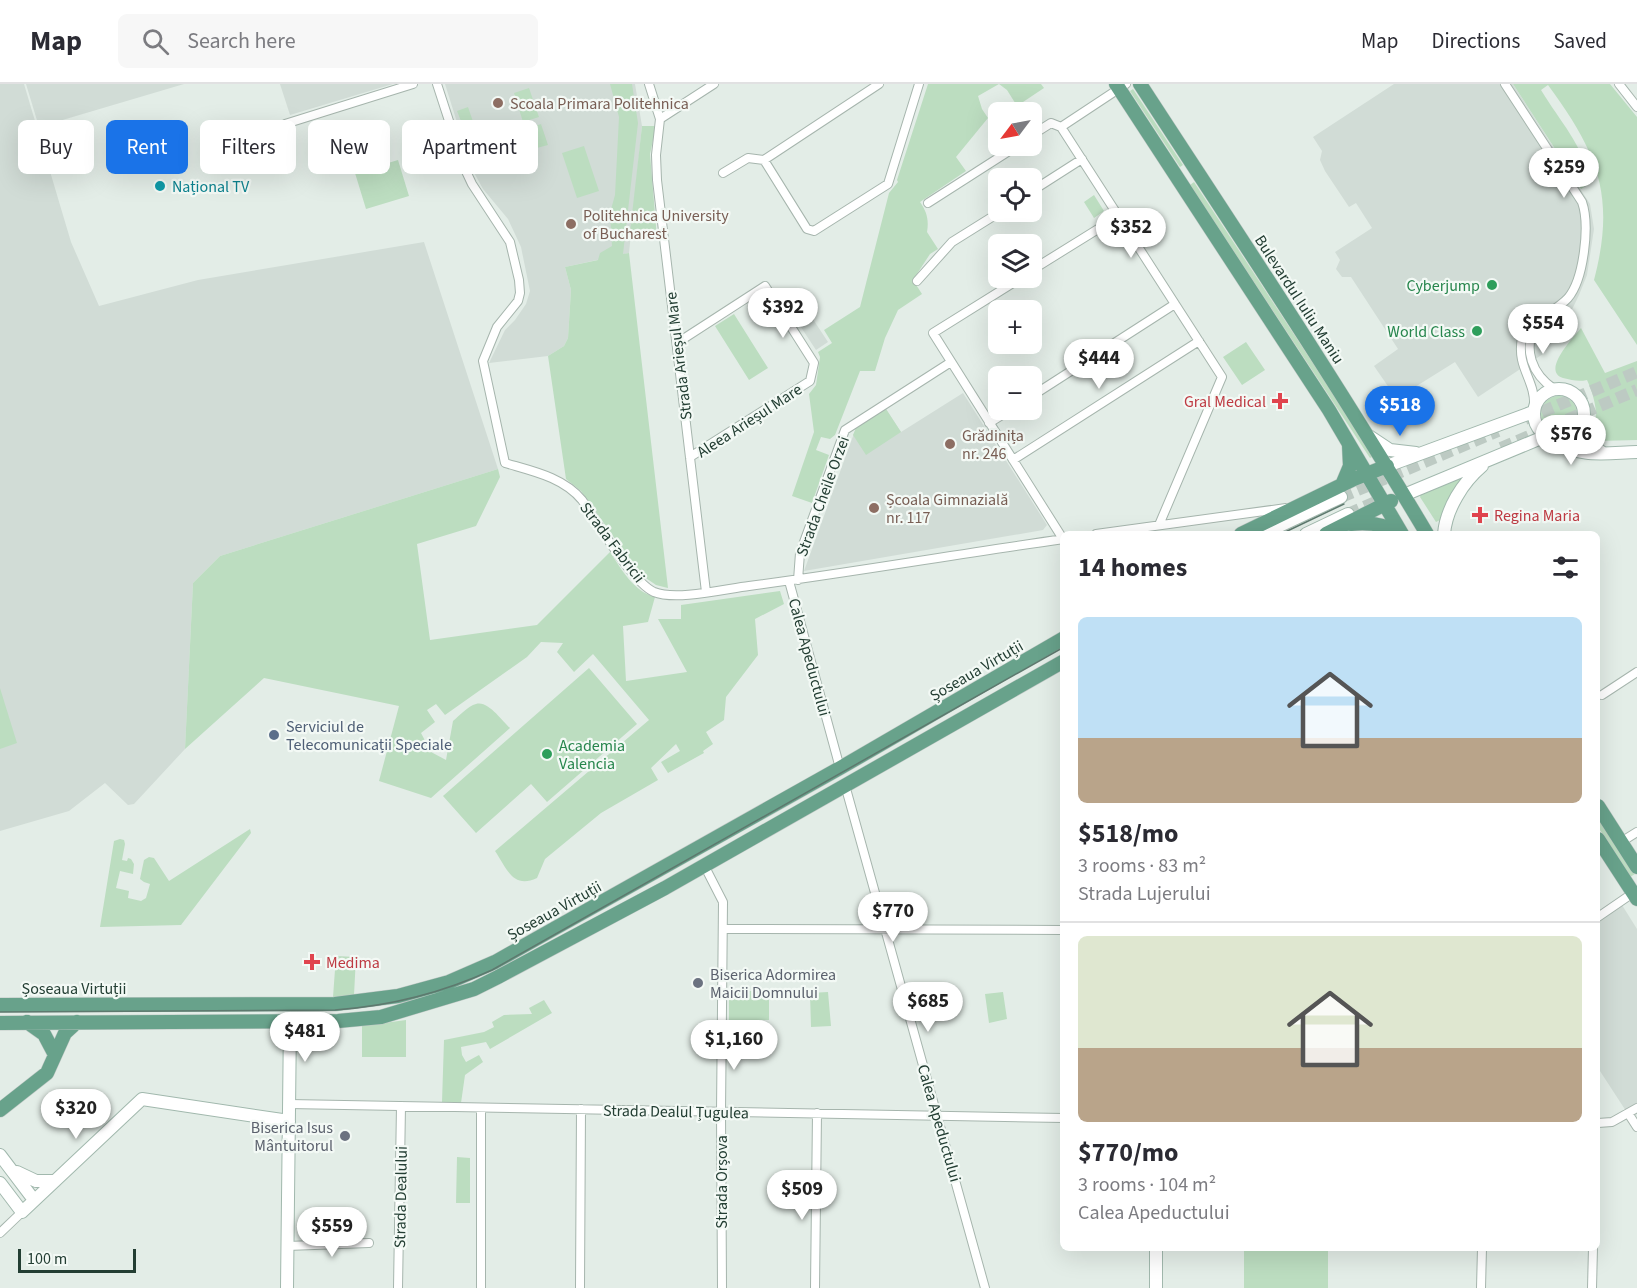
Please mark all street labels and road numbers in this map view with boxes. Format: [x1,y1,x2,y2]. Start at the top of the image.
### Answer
street label: Bulevardul Iuliu Maniu [1249,231,1349,368]
street label: Strada Arieșul Mare [660,291,698,421]
street label: Aleea Arieșul Mare [693,378,807,463]
street label: Strada Cheile Orzei [791,433,855,560]
street label: Strada Fabricii [575,498,650,588]
street label: Calea Apeductului [783,596,835,719]
street label: Șoseaua Virtuții [926,635,1027,707]
street label: Șoseaua Virtuții [503,876,606,946]
street label: Șoseaua Virtuții [22,978,126,1000]
street label: Calea Apeductului [912,1062,966,1185]
street label: Strada Dealul Țugulea [603,1100,749,1124]
street label: Strada Orșova [711,1135,733,1229]
street label: Strada Dealului [389,1146,413,1248]

